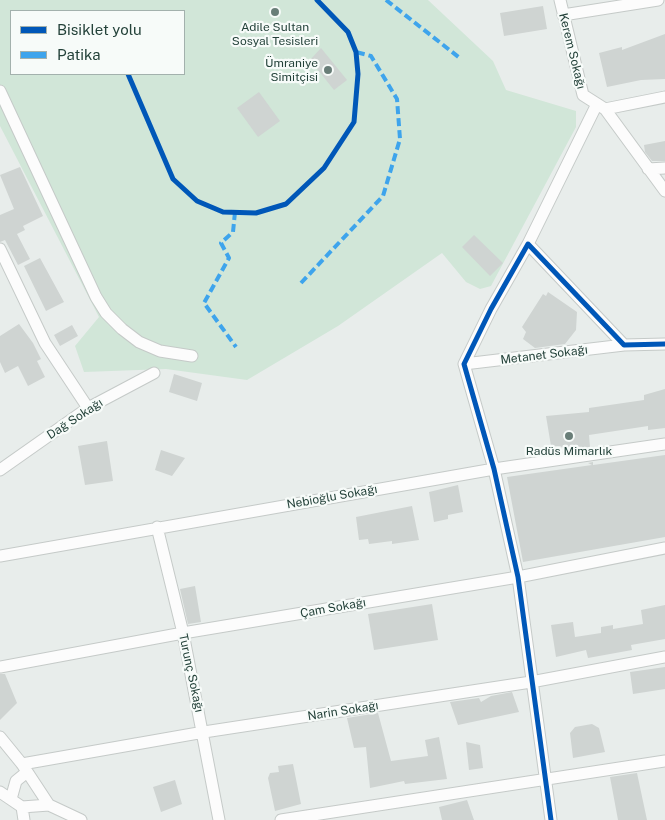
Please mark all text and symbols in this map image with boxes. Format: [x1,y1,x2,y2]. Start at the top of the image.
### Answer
marker: Adile Sultan Sosyal Tesisleri [269,6,281,18]
legend [10,10,185,75]
street label: Kerem Sokağı [556,12,588,90]
place label: Adile Sultan Sosyal Tesisleri [232,20,318,48]
text: Bisiklet yolu [57,21,142,38]
text: Patika [57,46,101,63]
place label: Ümraniye Simitçisi [265,56,318,84]
marker: Ümraniye Simitçisi [322,64,334,76]
street label: Metanet Sokağı [500,343,588,367]
street label: Dağ Sokağı [44,396,106,442]
marker: Radüs Mimarlık [563,430,575,442]
place label: Radüs Mimarlık [526,444,612,458]
street label: Nebioğlu Sokağı [286,482,378,512]
street label: Çam Sokağı [299,595,367,621]
street label: Turunç Sokağı [176,632,206,714]
street label: Narin Sokağı [306,698,380,724]

